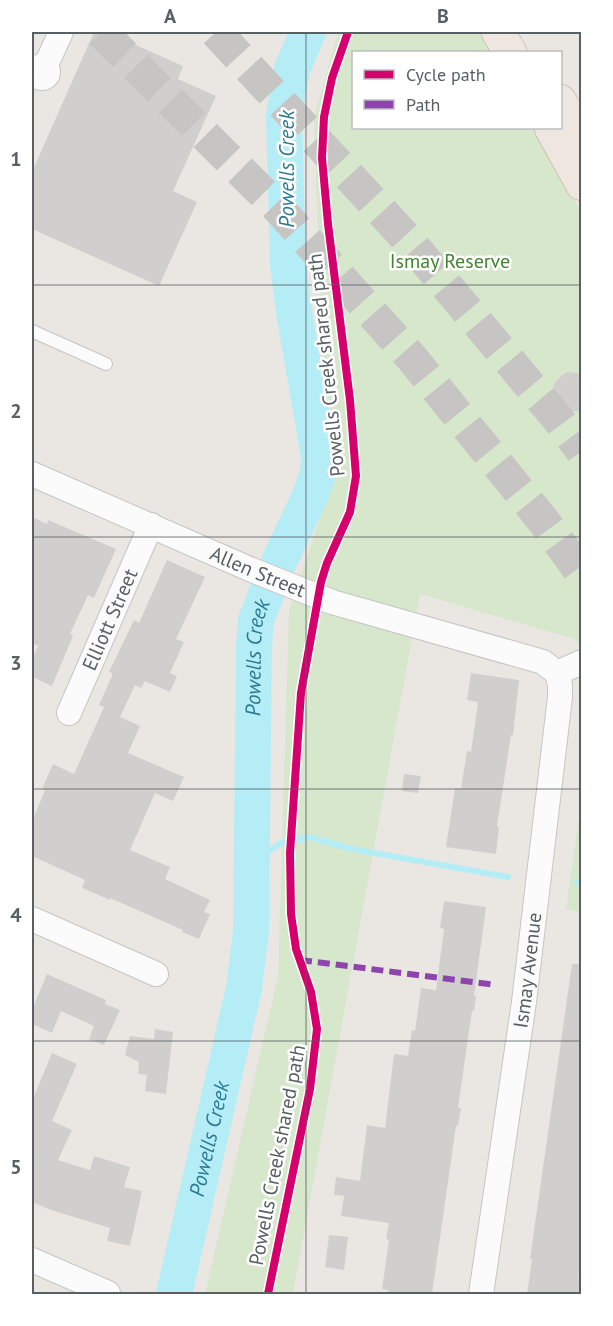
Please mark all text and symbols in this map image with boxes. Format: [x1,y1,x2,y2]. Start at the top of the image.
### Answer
text: A [164,3,177,29]
text: B [437,3,449,29]
legend [352,51,562,129]
text: Cycle path [406,63,486,86]
text: Path [406,93,440,116]
water label: Powells Creek [273,109,300,228]
text: 1 [10,146,22,172]
park label: Ismay Reserve [390,248,510,274]
street label: Powells Creek shared path [301,252,351,478]
text: 2 [10,398,22,424]
street label: Allen Street [206,540,309,603]
street label: Elliott Street [76,564,143,674]
water label: Powells Creek [239,594,276,716]
text: 3 [10,650,22,676]
text: 4 [10,902,22,928]
street label: Ismay Avenue [507,911,547,1030]
street label: Powells Creek shared path [243,1043,311,1267]
water label: Powells Creek [183,1077,236,1199]
text: 5 [10,1154,22,1180]

